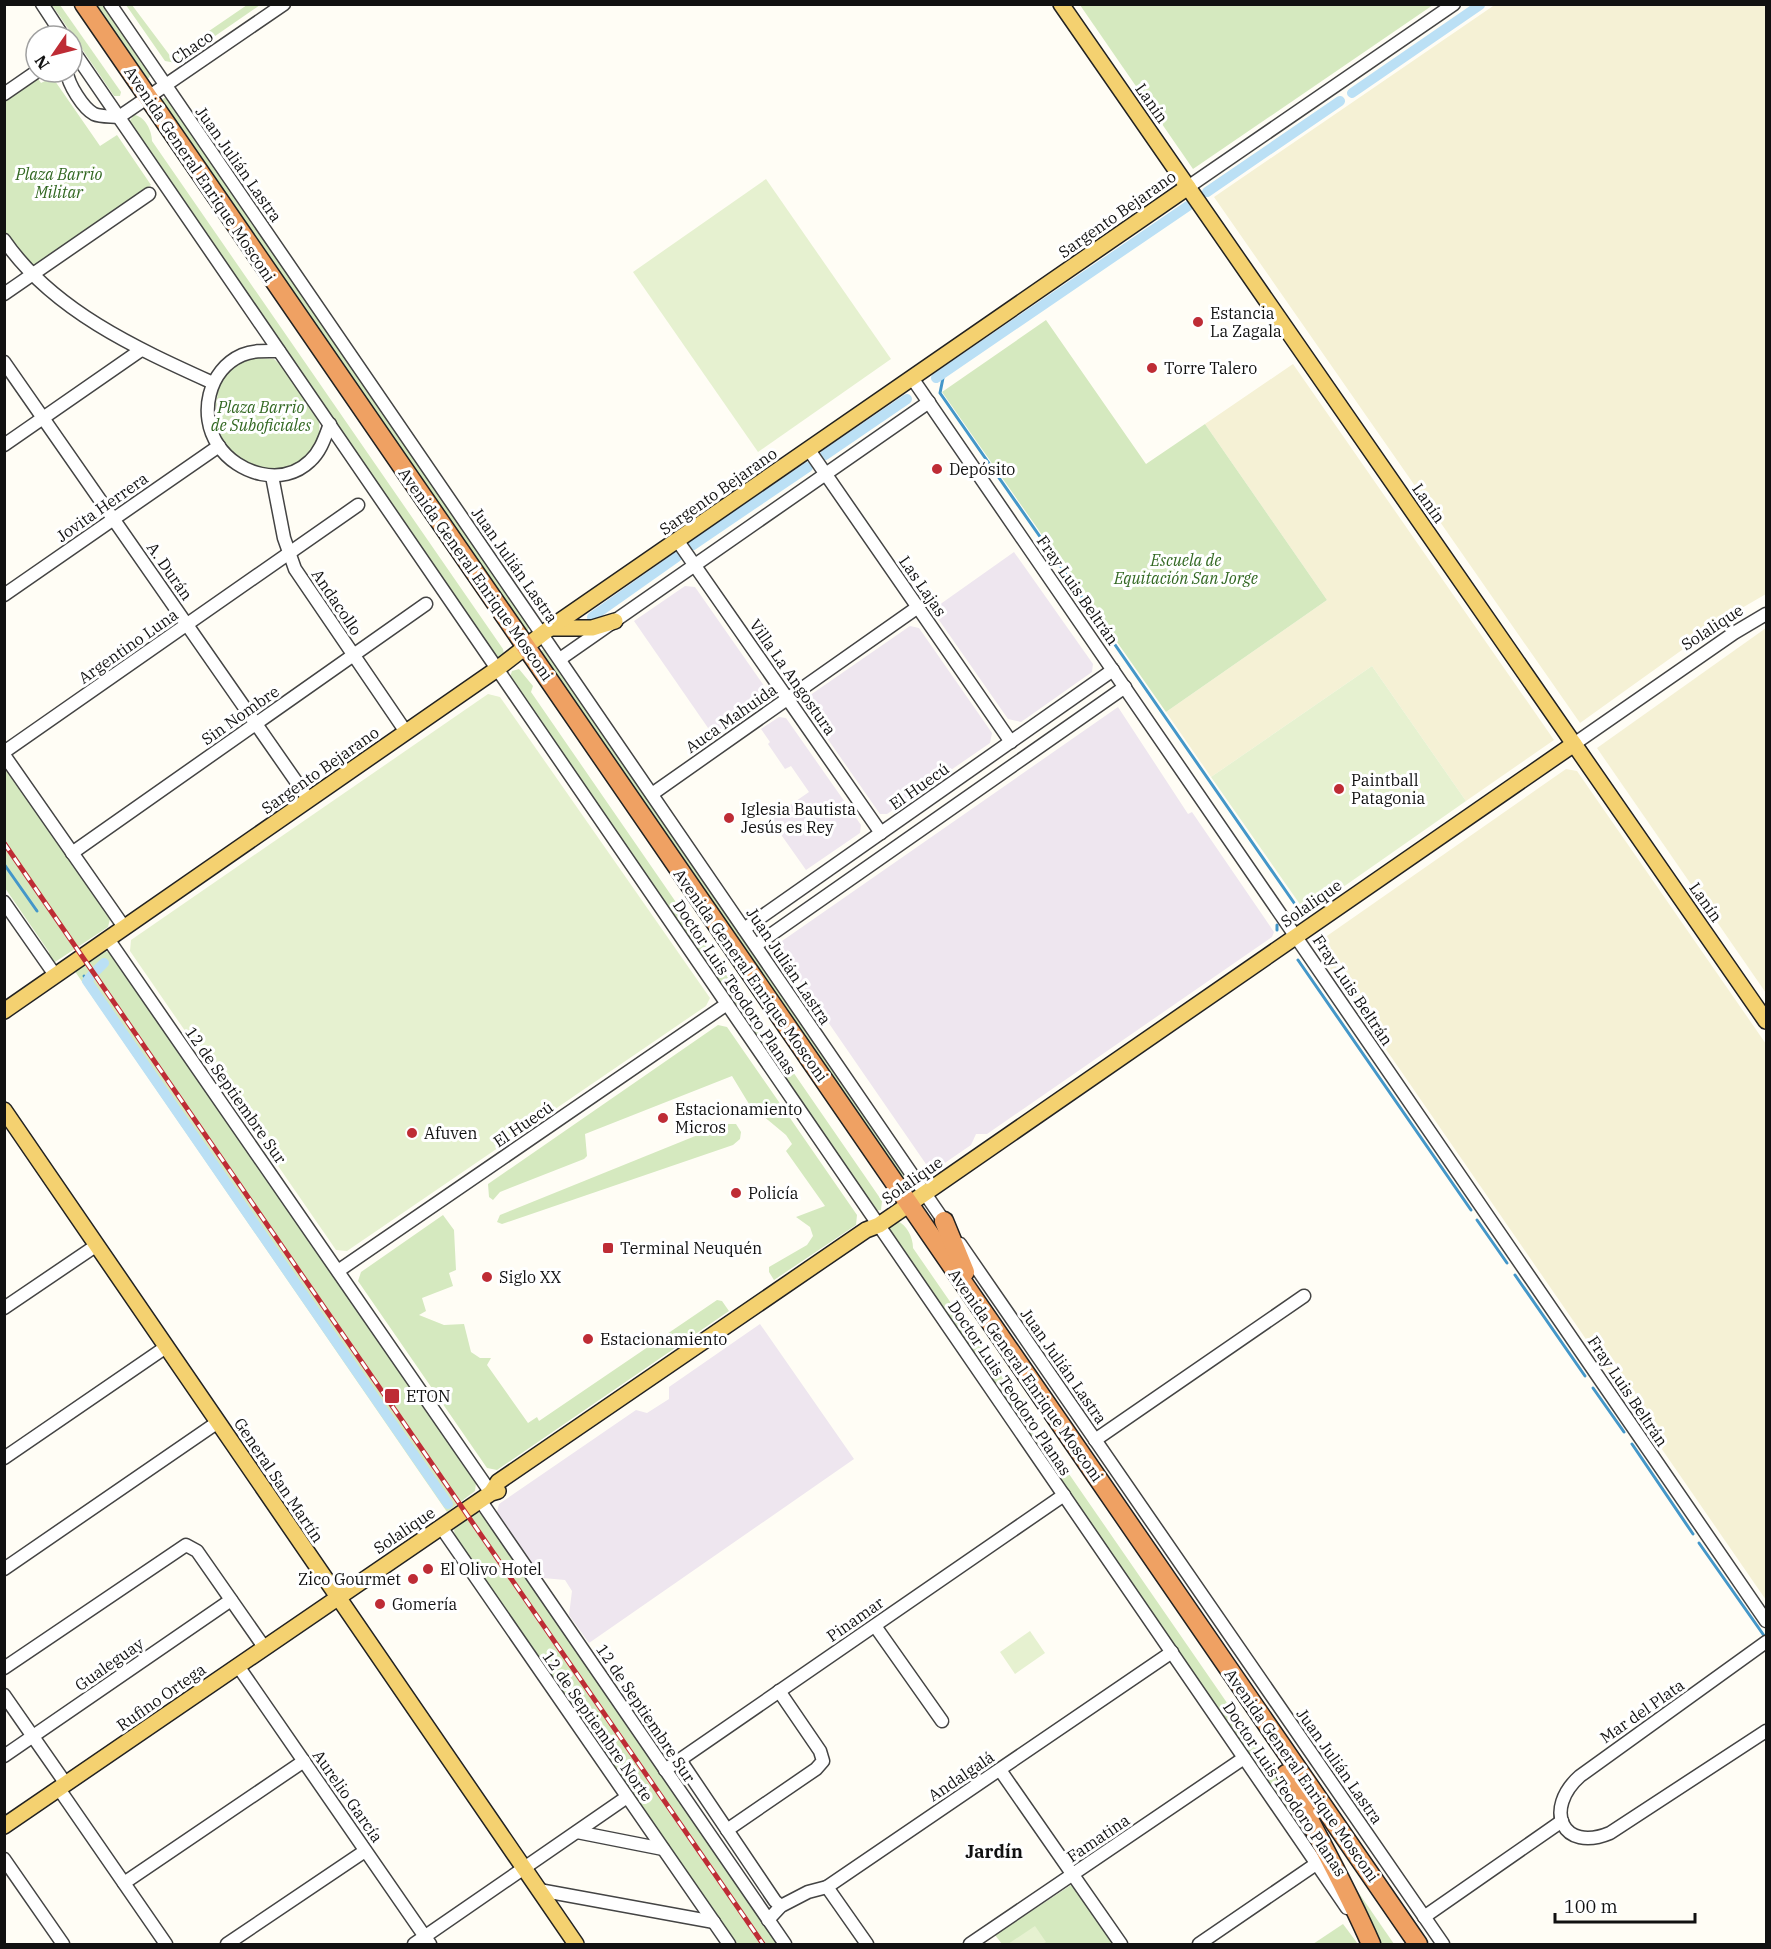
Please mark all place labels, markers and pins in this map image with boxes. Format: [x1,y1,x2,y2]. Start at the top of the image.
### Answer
place label: Estancia La Zagala [1210,303,1282,341]
marker: Estancia La Zagala [1191,315,1205,329]
place label: Torre Talero [1164,358,1257,378]
marker: Torre Talero [1145,361,1159,375]
place label: Depósito [949,459,1015,479]
marker: Depósito [930,462,944,476]
place label: Paintball Patagonia [1351,770,1426,808]
marker: Paintball Patagonia [1332,782,1346,796]
place label: Iglesia Bautista Jesús es Rey [741,799,856,837]
marker: Iglesia Bautista Jesús es Rey [722,811,736,825]
place label: Estacionamiento Micros [675,1099,802,1137]
marker: Estacionamiento Micros [656,1111,670,1125]
place label: Afuven [424,1123,478,1143]
marker: Afuven [405,1126,419,1140]
place label: Policía [748,1183,799,1203]
marker: Policía [729,1186,743,1200]
place label: Terminal Neuquén [620,1238,762,1258]
marker: Terminal Neuquén [601,1241,615,1255]
place label: Siglo XX [499,1267,561,1287]
marker: Siglo XX [480,1270,494,1284]
place label: Estacionamiento [600,1329,727,1349]
marker: Estacionamiento [581,1332,595,1346]
place label: ETON [406,1386,450,1406]
marker: ETON [383,1387,401,1405]
place label: El Olivo Hotel [440,1559,542,1579]
marker: El Olivo Hotel [421,1562,435,1576]
place label: Zico Gourmet [298,1569,401,1589]
marker: Zico Gourmet [406,1572,420,1586]
place label: Gomería [392,1594,458,1614]
marker: Gomería [373,1597,387,1611]

